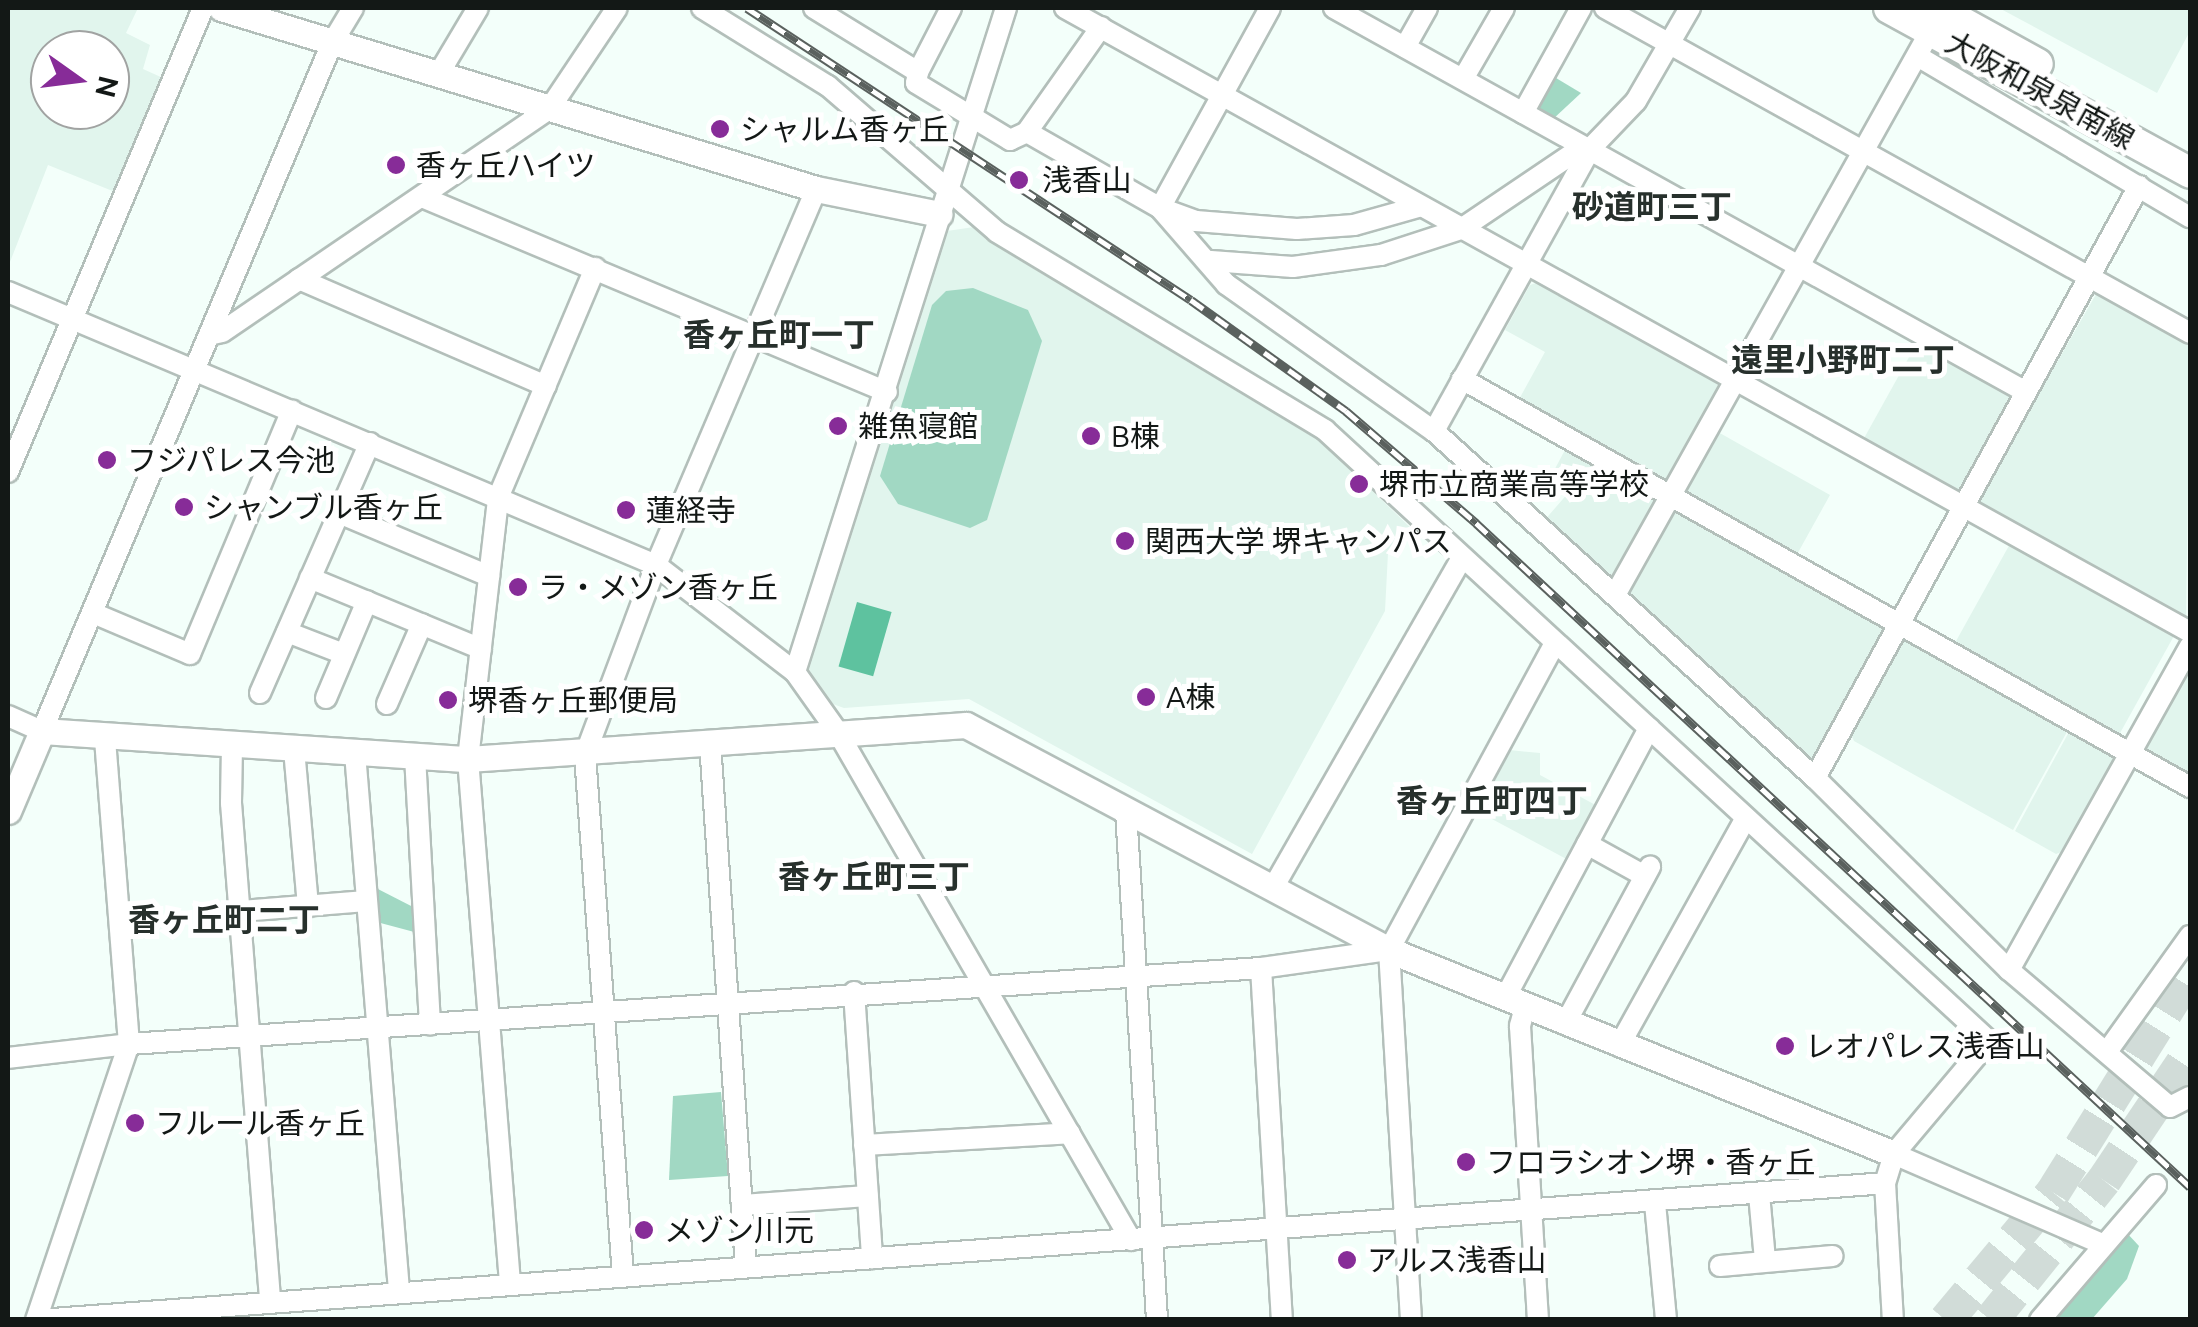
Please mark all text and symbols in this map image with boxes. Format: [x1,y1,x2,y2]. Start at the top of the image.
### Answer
street label: 大阪和泉泉南線 [1939,23,2141,157]
north arrow [30,30,130,130]
text: N [90,73,125,101]
place label: シャルム香ヶ丘 [740,111,950,147]
marker: シャルム香ヶ丘 [709,118,731,140]
place label: 香ヶ丘ハイツ [416,147,596,183]
marker: 香ヶ丘ハイツ [385,154,407,176]
place label: 浅香山 [1042,162,1132,198]
marker: 浅香山 [1006,167,1032,193]
district label: 砂道町三丁 [1572,187,1732,225]
district label: 香ヶ丘町一丁 [683,315,875,353]
district label: 遠里小野町二丁 [1731,340,1955,378]
place label: 雑魚寝館 [858,408,978,444]
marker: 雑魚寝館 [827,415,849,437]
place label: B棟 [1111,418,1160,454]
marker: B棟 [1080,425,1102,447]
place label: フジパレス今池 [127,442,337,478]
marker: フジパレス今池 [96,449,118,471]
place label: 堺市立商業高等学校 [1379,466,1649,502]
marker: 堺市立商業高等学校 [1348,473,1370,495]
place label: シャンブル香ヶ丘 [204,489,444,525]
place label: 蓮経寺 [646,492,736,528]
marker: シャンブル香ヶ丘 [173,496,195,518]
marker: 蓮経寺 [615,499,637,521]
place label: 関西大学 堺キャンパス [1145,523,1452,559]
marker: 関西大学 堺キャンパス [1114,530,1136,552]
place label: ラ・メゾン香ヶ丘 [538,569,778,605]
marker: ラ・メゾン香ヶ丘 [507,576,529,598]
place label: A棟 [1166,679,1215,715]
place label: 堺香ヶ丘郵便局 [468,682,678,718]
marker: A棟 [1135,686,1157,708]
marker: 堺香ヶ丘郵便局 [437,689,459,711]
district label: 香ヶ丘町四丁 [1396,781,1588,819]
district label: 香ヶ丘町三丁 [778,857,970,895]
district label: 香ヶ丘町二丁 [128,900,320,938]
place label: レオパレス浅香山 [1805,1028,2045,1064]
marker: レオパレス浅香山 [1774,1035,1796,1057]
place label: フルール香ヶ丘 [155,1105,365,1141]
marker: フルール香ヶ丘 [124,1112,146,1134]
place label: フロラシオン堺・香ヶ丘 [1486,1144,1816,1180]
marker: フロラシオン堺・香ヶ丘 [1455,1151,1477,1173]
place label: メゾン川元 [664,1212,814,1248]
marker: メゾン川元 [633,1219,655,1241]
place label: アルス浅香山 [1367,1242,1547,1278]
marker: アルス浅香山 [1336,1249,1358,1271]

